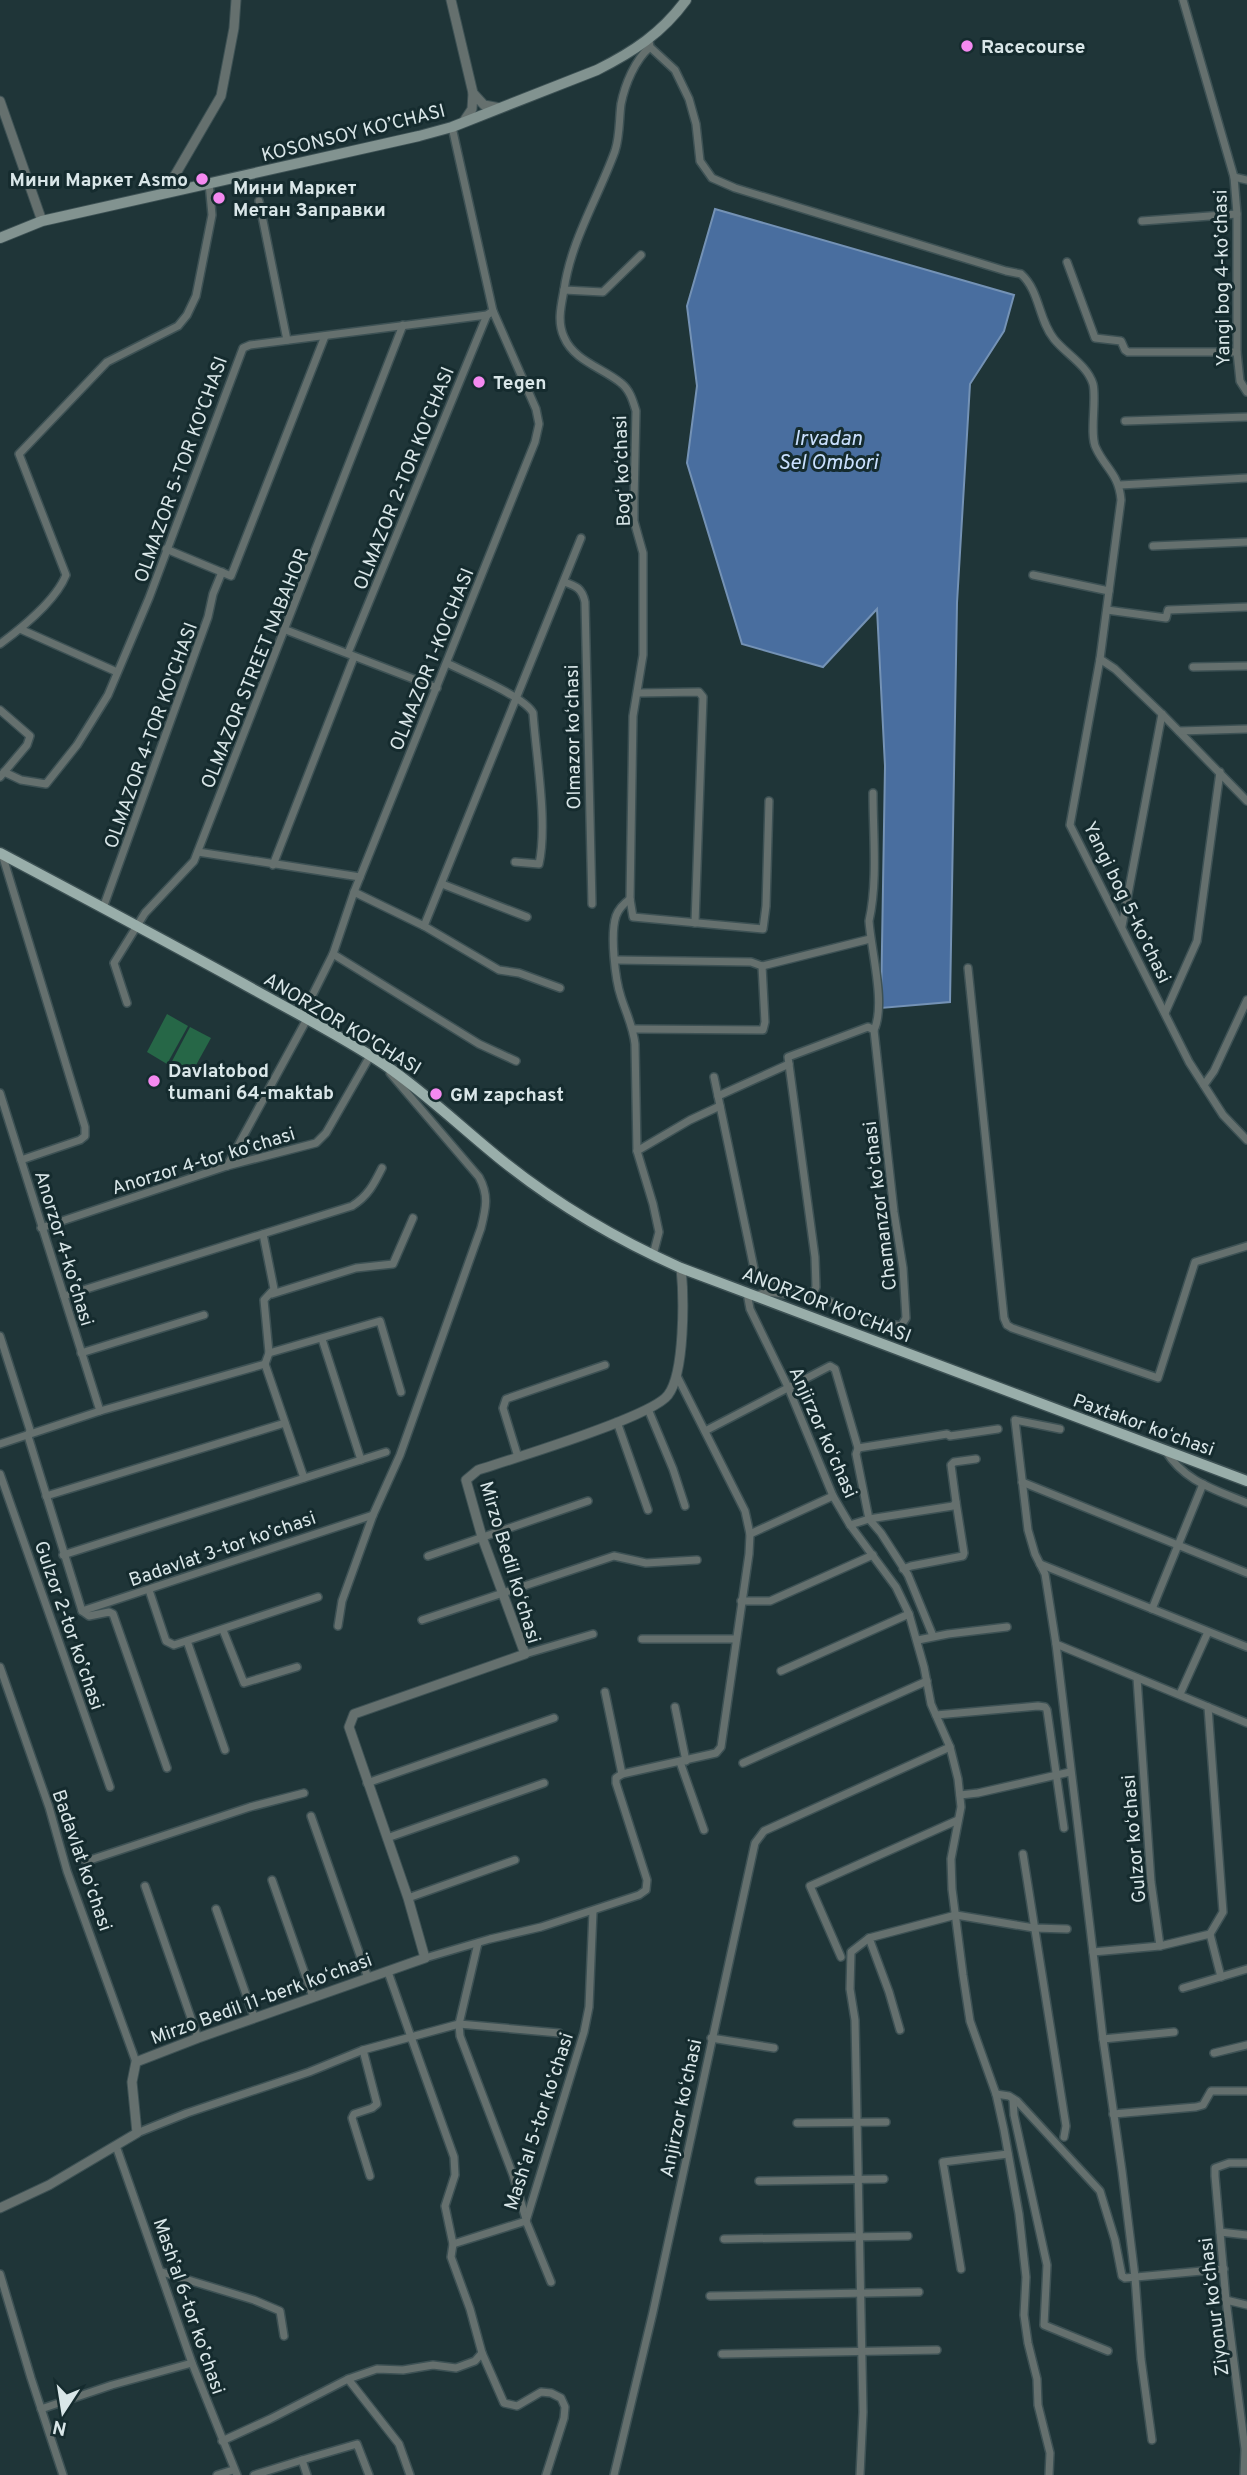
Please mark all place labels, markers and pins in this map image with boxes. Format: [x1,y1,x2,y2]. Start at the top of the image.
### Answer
place label: Racecourse [981,36,1085,60]
marker: Racecourse [959,38,975,54]
place label: Мини Маркет Asmo [10,169,188,193]
marker: Мини Маркет Asmo [194,171,210,187]
place label: Мини Маркет Метан Заправки [233,177,386,223]
marker: Мини Маркет Метан Заправки [211,190,227,206]
place label: Tegen [493,372,546,396]
marker: Tegen [471,374,487,390]
place label: Davlatobod tumani 64-maktab [168,1060,334,1106]
marker: Davlatobod tumani 64-maktab [146,1073,162,1089]
place label: GM zapchast [450,1084,564,1108]
marker: GM zapchast [428,1086,444,1102]

